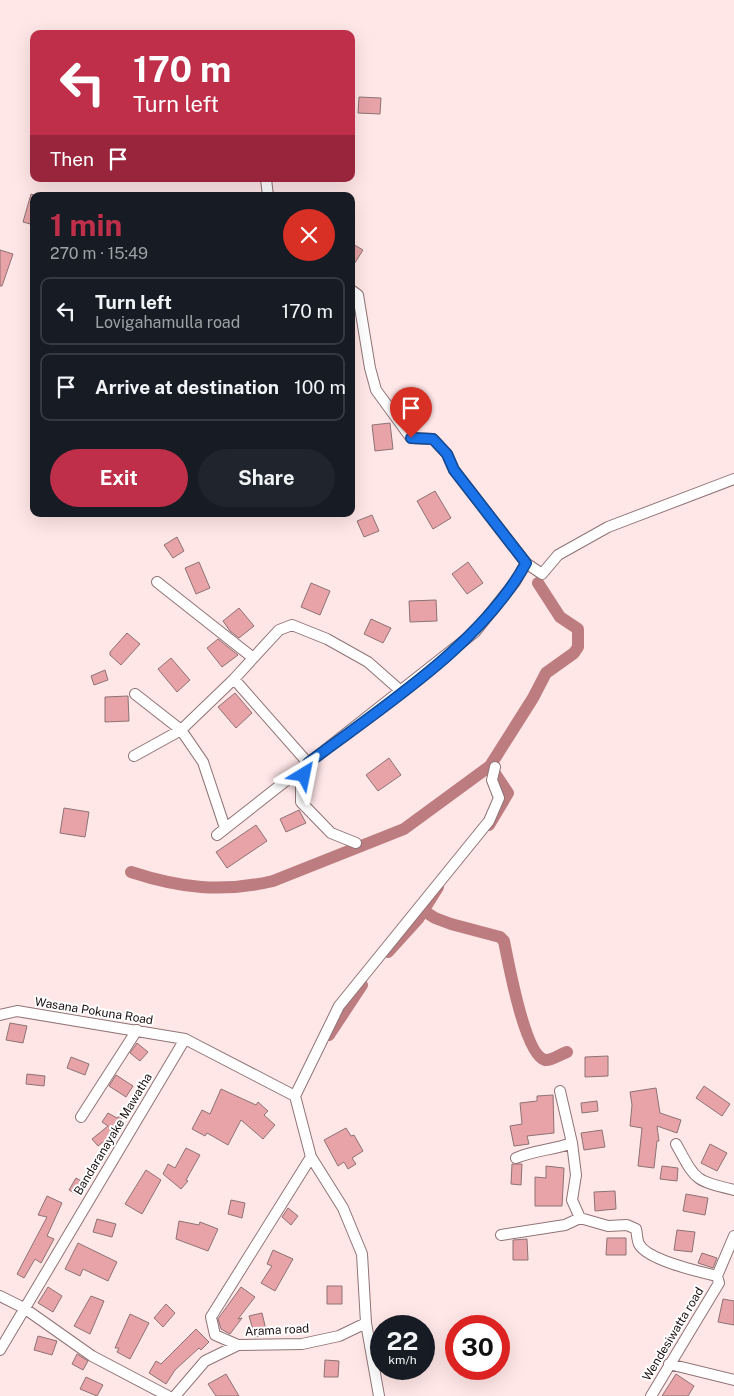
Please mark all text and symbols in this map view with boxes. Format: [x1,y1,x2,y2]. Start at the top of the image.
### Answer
text: 170 m [133,49,231,90]
icon: left [50,50,115,115]
text: Turn left [133,91,219,117]
icon: arrive [104,145,132,173]
text: Then [50,148,94,170]
text: 1 min [50,207,122,243]
button: close [283,209,335,261]
text: 270 m · 15:49 [50,244,148,263]
text: Turn left [95,291,172,313]
icon: left [52,297,80,325]
text: 170 m [282,300,333,322]
text: Lovigahamulla road [95,313,240,332]
icon: arrive [52,373,80,401]
text: Arrive at destination [95,376,279,398]
text: 100 m [294,376,346,398]
pin [390,387,432,438]
icon: arrive [397,394,425,422]
button: Exit [50,449,188,507]
button: Share [198,449,335,507]
position arrow [277,748,329,800]
street label: Wasana Pokuna Road [34,995,154,1027]
street label: Bandaranayake Mawatha [71,1071,155,1197]
street label: Wendesiwatta road [640,1285,706,1383]
speed limit sign: 30 [445,1315,510,1380]
street label: Arama road [244,1321,310,1339]
text: 22 [387,1326,418,1356]
text: km/h [388,1353,417,1367]

